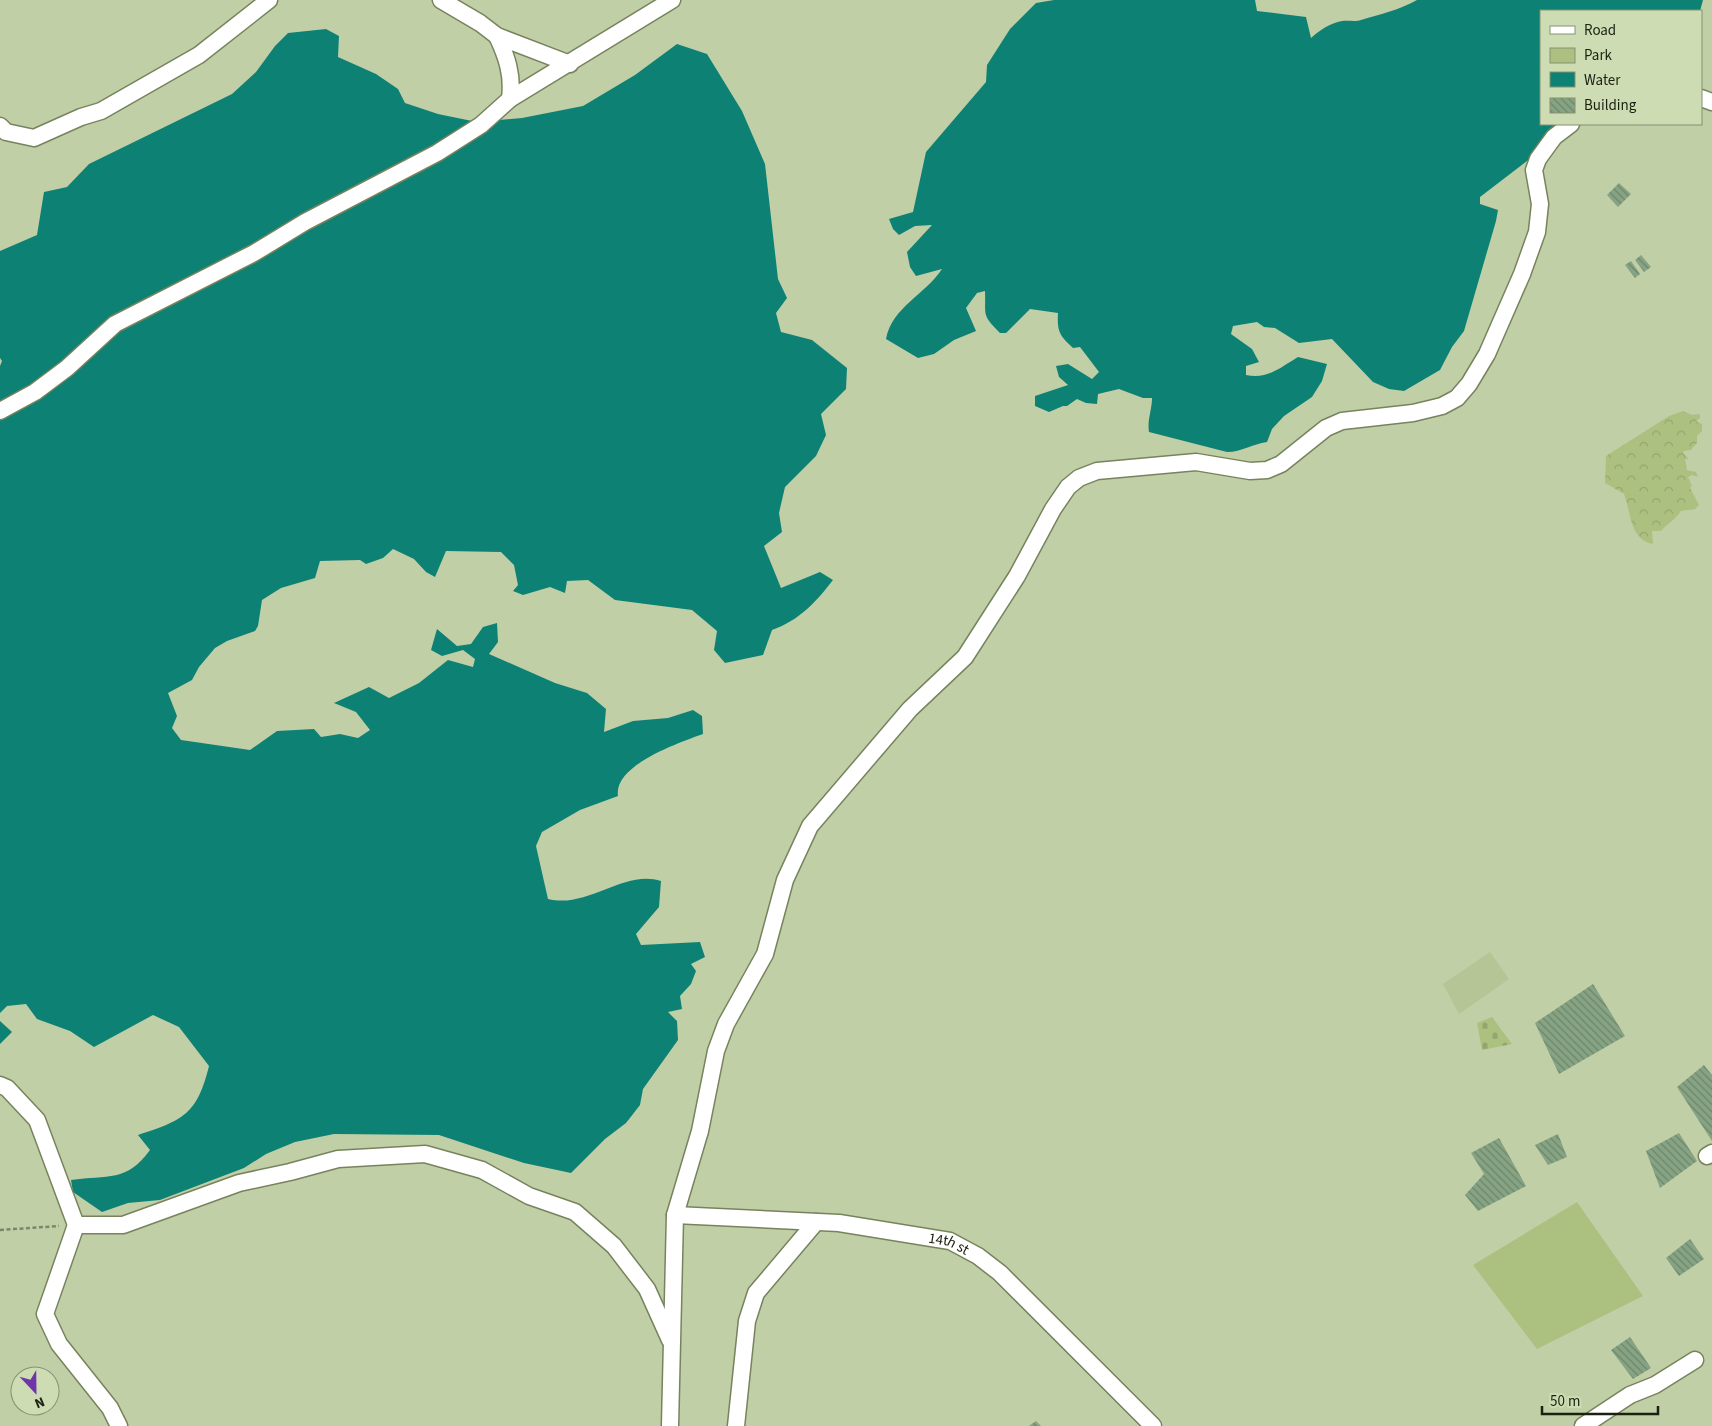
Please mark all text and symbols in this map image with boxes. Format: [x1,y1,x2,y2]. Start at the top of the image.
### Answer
legend [1540,10,1702,125]
text: Road [1584,20,1616,41]
text: Park [1584,45,1613,66]
text: Water [1584,70,1621,91]
text: Building [1584,95,1637,116]
street label: 14th st [927,1228,973,1260]
north arrow [10,1366,60,1416]
scale bar [1542,1384,1658,1416]
text: N [31,1391,48,1413]
text: 50 m [1550,1391,1580,1412]

